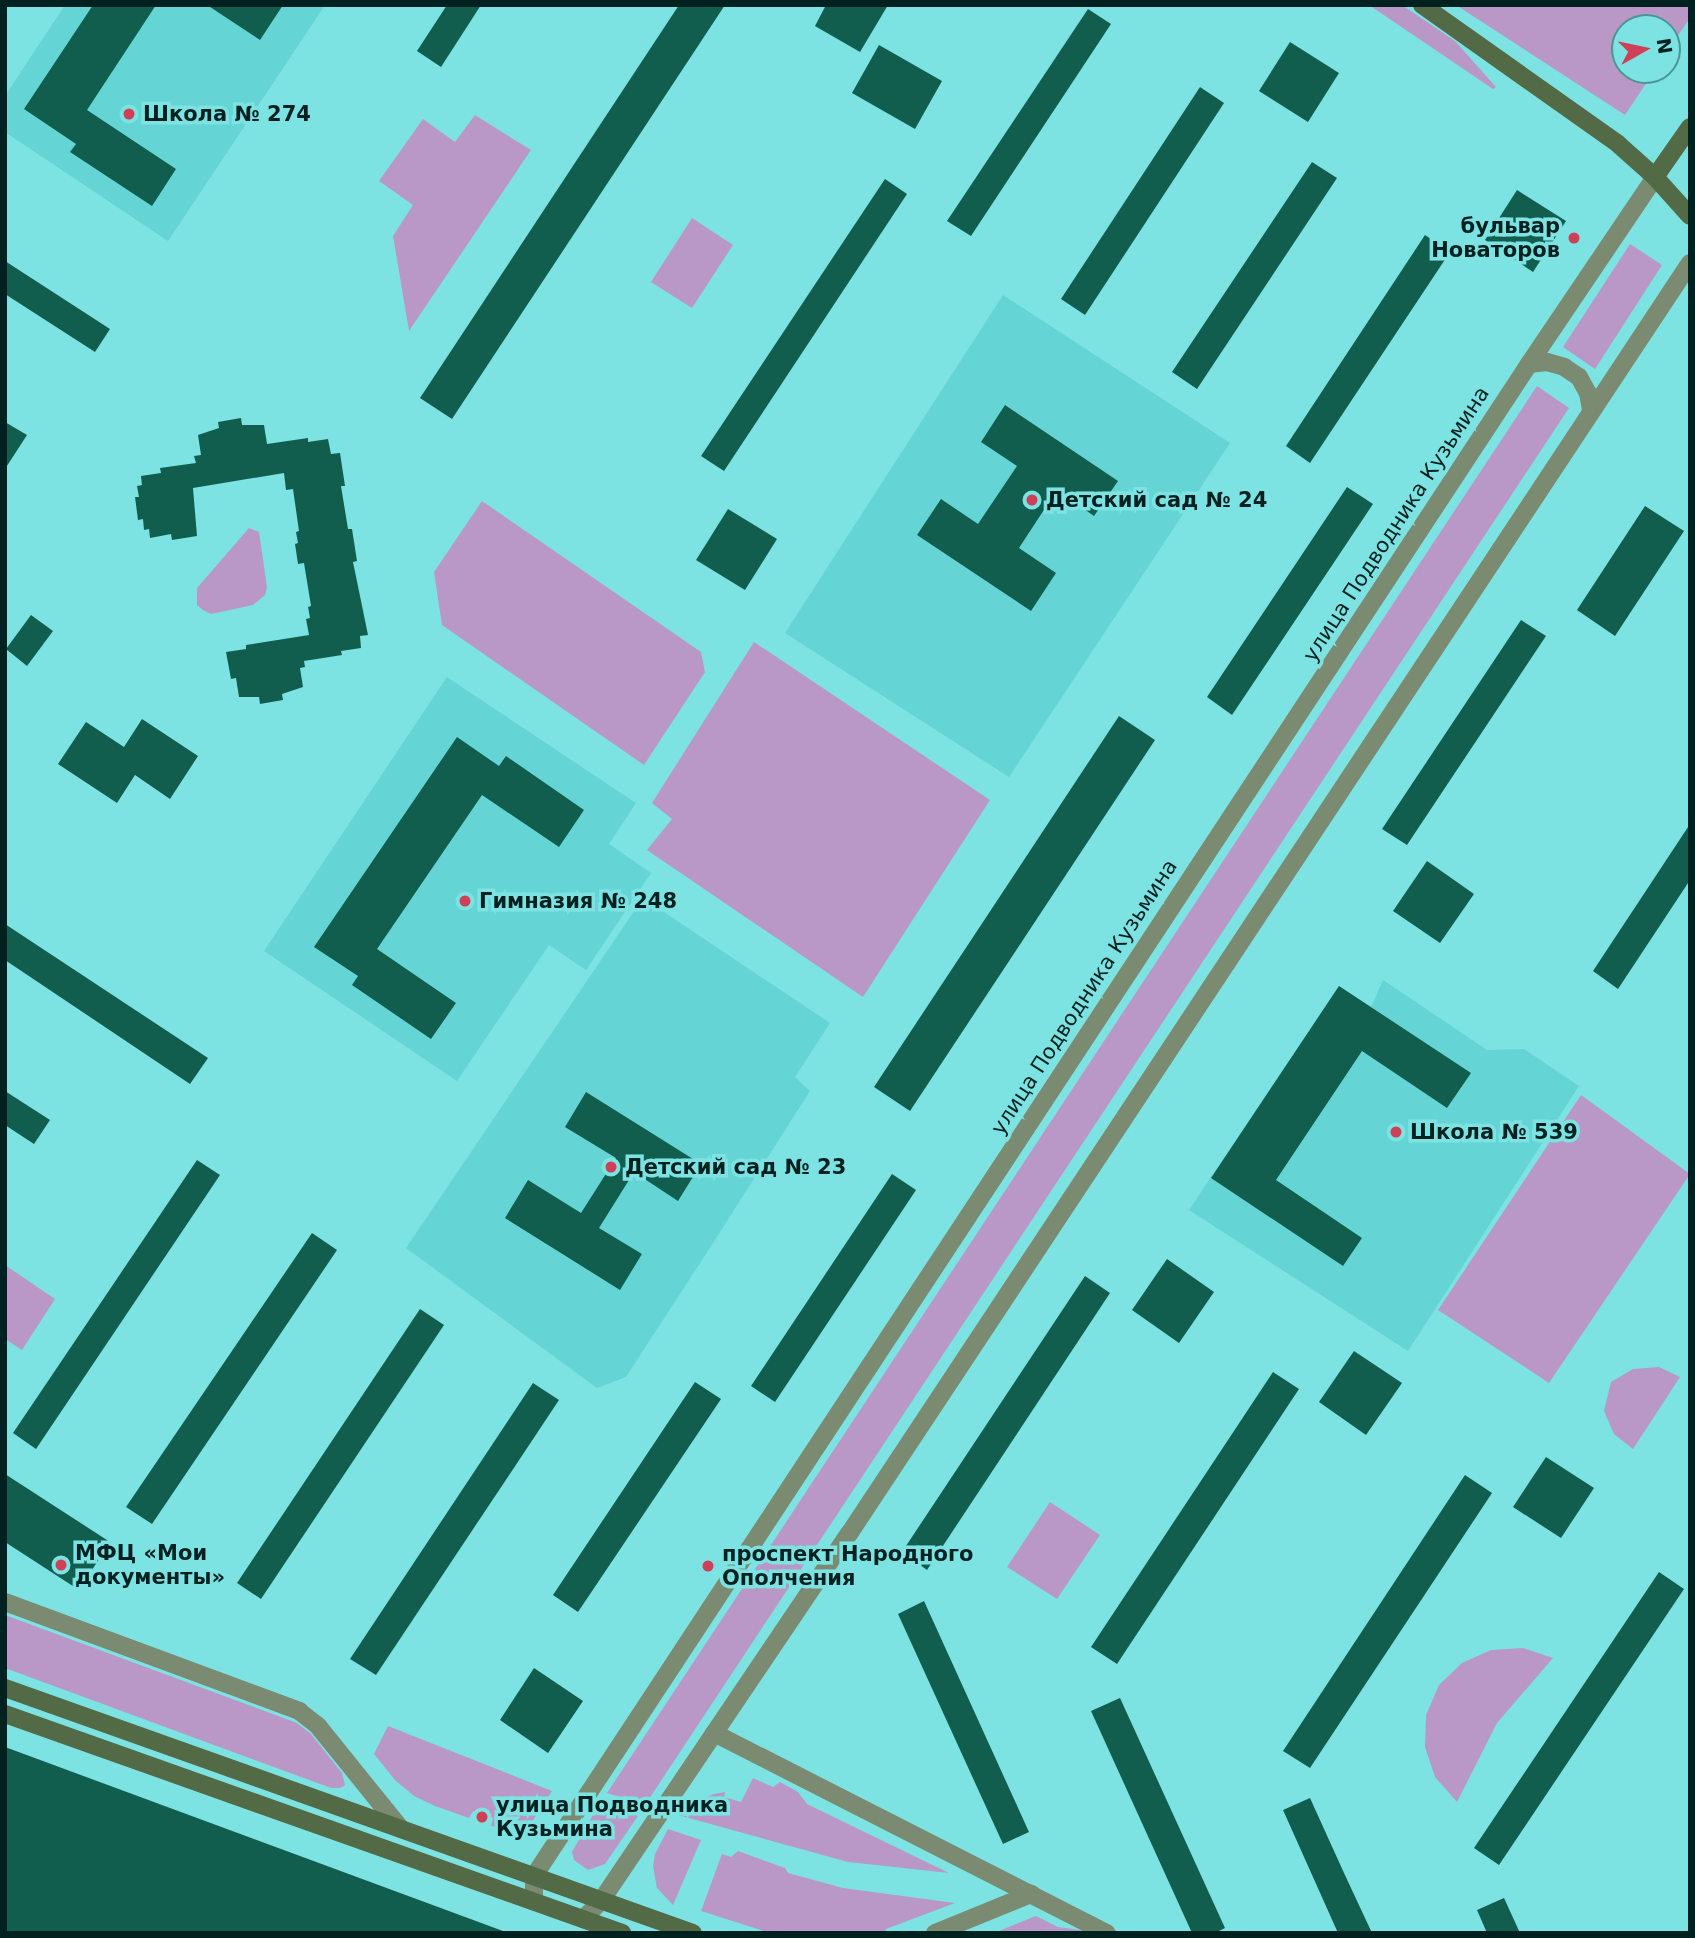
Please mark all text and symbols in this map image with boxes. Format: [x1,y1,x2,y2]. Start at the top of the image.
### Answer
north arrow [1611,14,1681,84]
text: N [1653,36,1677,56]
place label: Школа № 274 [143,101,311,127]
marker: Школа № 274 [121,106,137,122]
place label: бульвар Новаторов [1431,213,1560,263]
marker: бульвар Новаторов [1566,230,1582,246]
street label: улица Подводника Кузьмина [1298,382,1494,666]
place label: Детский сад № 24 [1046,487,1267,513]
marker: Детский сад № 24 [1024,492,1040,508]
street label: улица Подводника Кузьмина [986,855,1182,1139]
place label: Гимназия № 248 [479,888,677,914]
marker: Гимназия № 248 [457,893,473,909]
place label: Школа № 539 [1410,1119,1578,1145]
marker: Школа № 539 [1388,1124,1404,1140]
place label: Детский сад № 23 [625,1154,846,1180]
marker: Детский сад № 23 [603,1159,619,1175]
place label: МФЦ «Мои документы» [75,1540,225,1590]
place label: проспект Народного Ополчения [722,1541,973,1591]
marker: МФЦ «Мои документы» [53,1557,69,1573]
marker: проспект Народного Ополчения [700,1558,716,1574]
place label: улица Подводника Кузьмина [496,1792,728,1842]
marker: улица Подводника Кузьмина [474,1809,490,1825]

